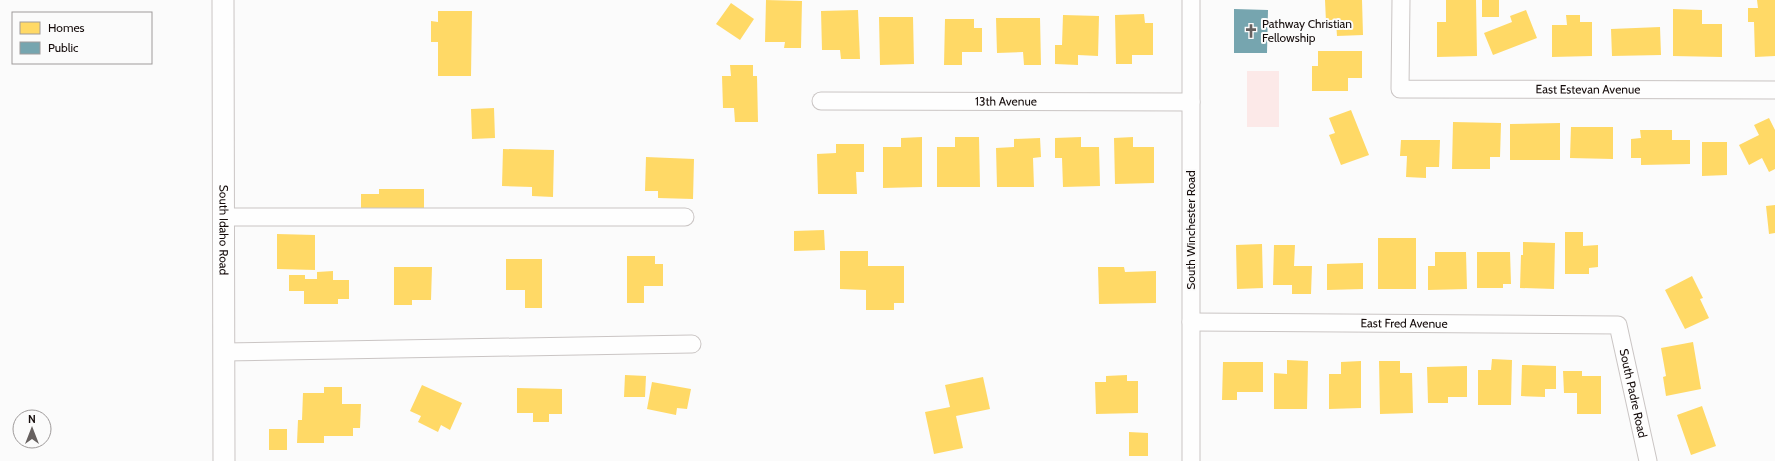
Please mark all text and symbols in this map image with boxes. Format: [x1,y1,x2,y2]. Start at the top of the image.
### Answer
legend [12,12,152,64]
place label: Pathway Christian Fellowship [1262,16,1352,45]
text: Homes [48,20,85,35]
church icon: Pathway Christian Fellowship [1243,23,1259,39]
text: Public [48,40,79,55]
street label: East Estevan Avenue [1535,81,1640,97]
street label: 13th Avenue [975,93,1037,109]
street label: South Winchester Road [1183,170,1198,290]
street label: South Idaho Road [216,185,232,275]
street label: East Fred Avenue [1360,315,1448,331]
street label: South Padre Road [1616,347,1651,439]
north arrow [12,409,52,449]
text: N [28,412,36,426]

